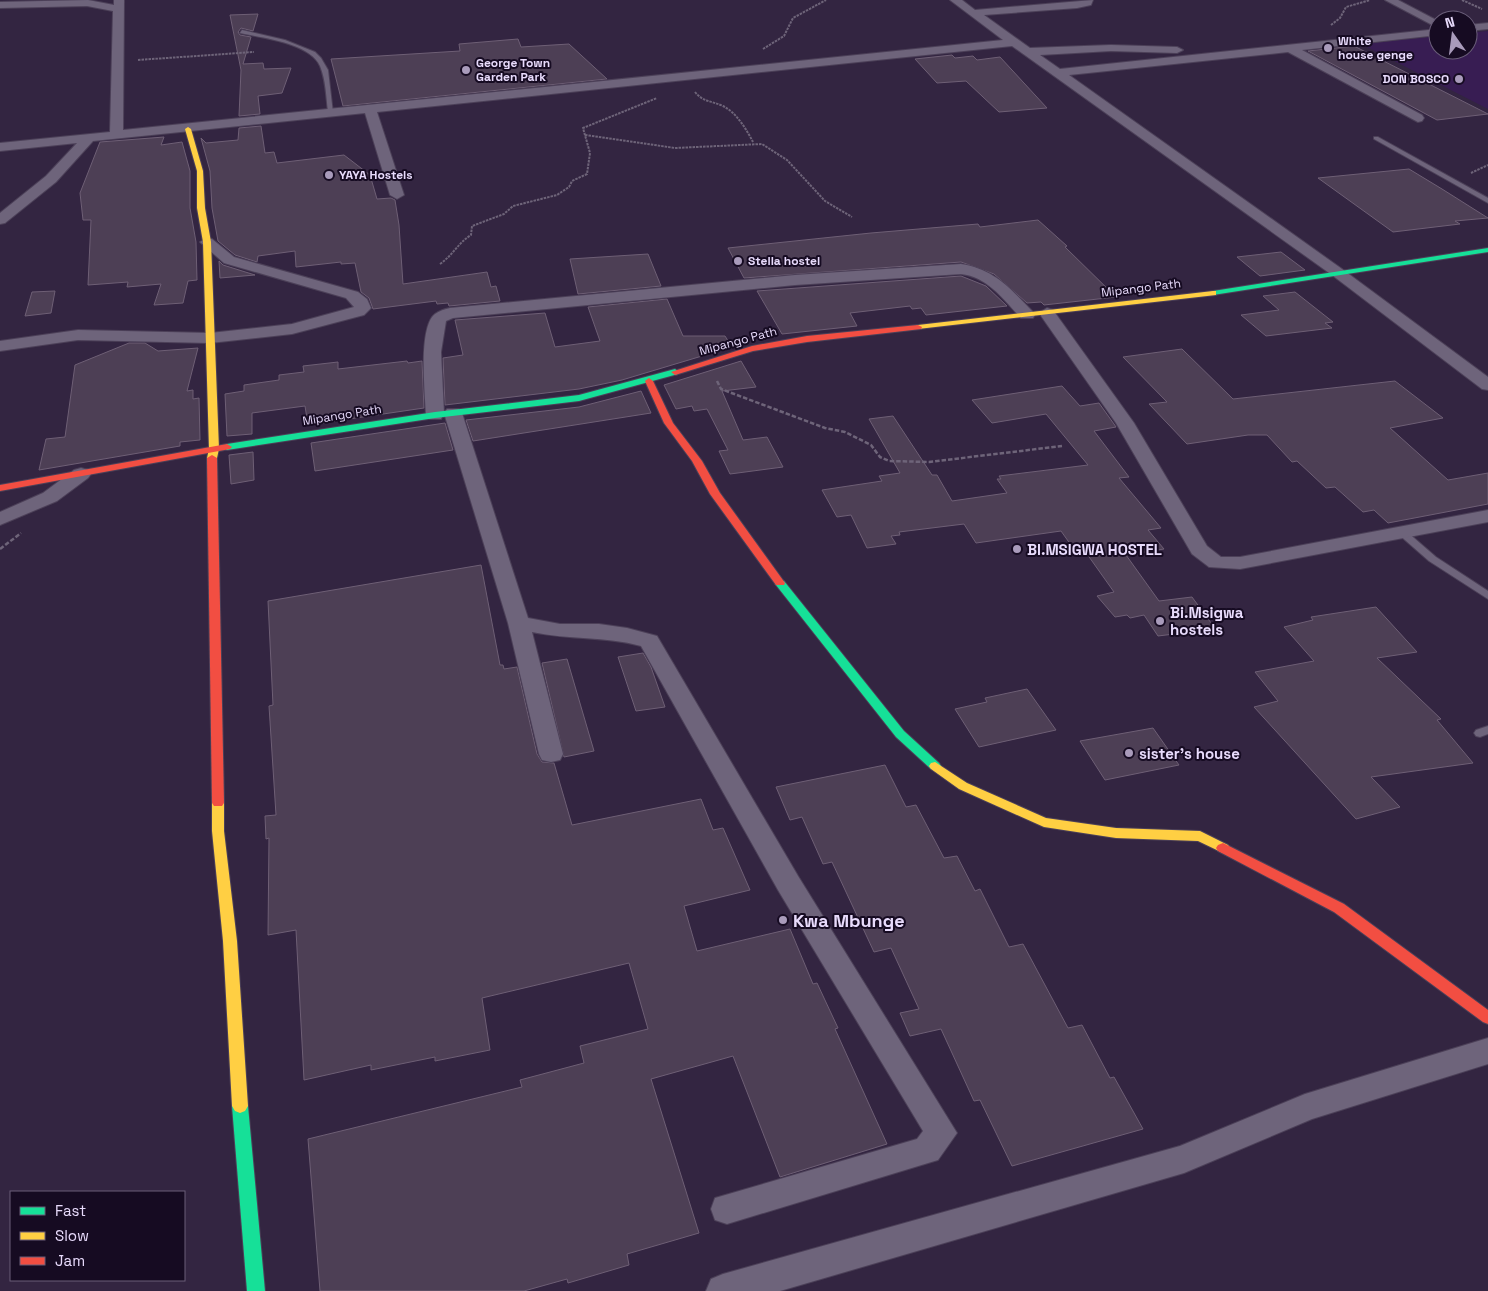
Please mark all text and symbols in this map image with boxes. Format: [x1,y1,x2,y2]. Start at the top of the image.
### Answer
north arrow [1428,10,1478,60]
text: N [1443,13,1457,32]
place label: White house genge [1338,33,1413,63]
marker: White house genge [1322,42,1334,54]
place label: George Town Garden Park [476,55,550,85]
marker: George Town Garden Park [460,64,472,76]
place label: DON BOSCO [1383,71,1449,87]
marker: DON BOSCO [1453,73,1465,85]
place label: YAYA Hostels [339,167,413,183]
marker: YAYA Hostels [323,169,335,181]
place label: Stella hostel [748,253,820,269]
marker: Stella hostel [732,255,744,267]
street label: Mipango Path [1100,275,1182,301]
street label: Mipango Path [697,323,779,359]
street label: Mipango Path [301,401,383,429]
place label: BI.MSIGWA HOSTEL [1027,540,1162,559]
marker: BI.MSIGWA HOSTEL [1011,543,1023,555]
place label: Bi.Msigwa hostels [1170,603,1244,639]
marker: Bi.Msigwa hostels [1154,615,1166,627]
place label: sister's house [1139,744,1240,763]
marker: sister's house [1123,747,1135,759]
place label: Kwa Mbunge [793,909,905,932]
marker: Kwa Mbunge [777,914,789,926]
legend [10,1191,185,1281]
text: Fast [55,1201,86,1220]
text: Slow [55,1226,89,1245]
text: Jam [55,1251,85,1270]

